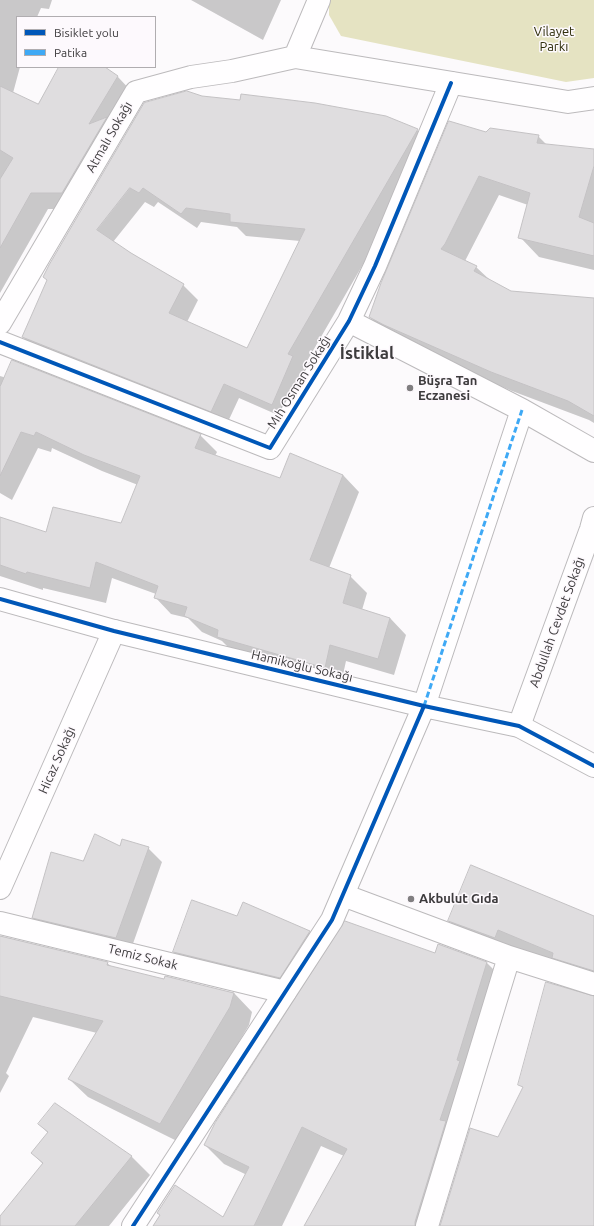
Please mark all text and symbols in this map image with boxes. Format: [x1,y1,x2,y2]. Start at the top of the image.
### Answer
legend [16,16,156,68]
park label: Vilayet Parkı [534,24,574,55]
text: Bisiklet yolu [54,26,119,39]
text: Patika [54,46,87,59]
street label: Atmalı Sokağı [82,99,136,175]
street label: Mıh Osman Sokağı [264,332,334,432]
district label: İstiklal [340,343,394,363]
place label: Büşra Tan Eczanesi [418,373,477,404]
marker: Büşra Tan Eczanesi [405,383,415,393]
street label: Abdullah Cevdet Sokağı [526,555,588,689]
street label: Hamikoğlu Sokağı [250,647,354,685]
street label: Hicaz Sokağı [35,724,79,796]
place label: Akbulut Gıda [419,891,499,907]
marker: Akbulut Gıda [406,894,416,904]
street label: Temiz Sokak [107,941,179,973]

